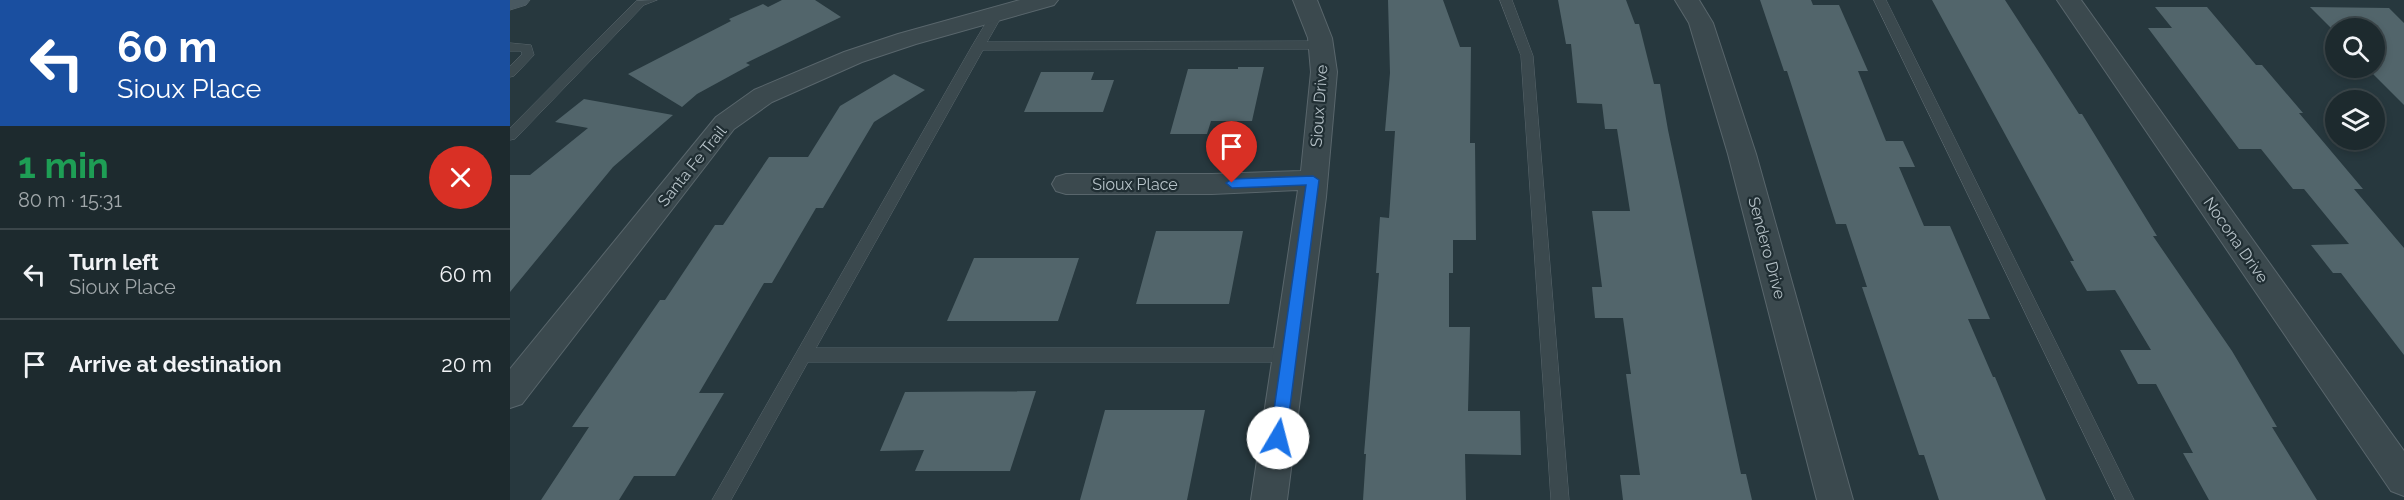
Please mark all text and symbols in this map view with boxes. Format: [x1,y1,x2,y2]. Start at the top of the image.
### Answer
map controls [2325,18,2385,150]
button: search [2325,18,2385,78]
text: 60 m [117,23,217,72]
icon: left [18,24,96,102]
street label: Sioux Drive [1307,64,1331,148]
text: Sioux Place [117,73,261,104]
button: layers [2325,90,2385,150]
street label: Santa Fe Trail [654,121,731,210]
pin [1206,121,1257,183]
icon: arrive [1215,130,1248,163]
text: 1 min [18,144,109,186]
button: close [429,146,492,209]
street label: Sioux Place [1092,175,1178,194]
text: 80 m · 15:31 [18,188,122,212]
street label: Nocona Drive [2199,193,2273,287]
street label: Sendero Drive [1744,195,1790,301]
text: Turn left [69,249,159,275]
icon: left [18,258,51,291]
text: 60 m [439,261,492,287]
text: Sioux Place [69,275,176,299]
icon: arrive [18,348,51,381]
text: Arrive at destination [69,351,282,377]
text: 20 m [441,351,492,377]
position arrow [1246,406,1310,470]

